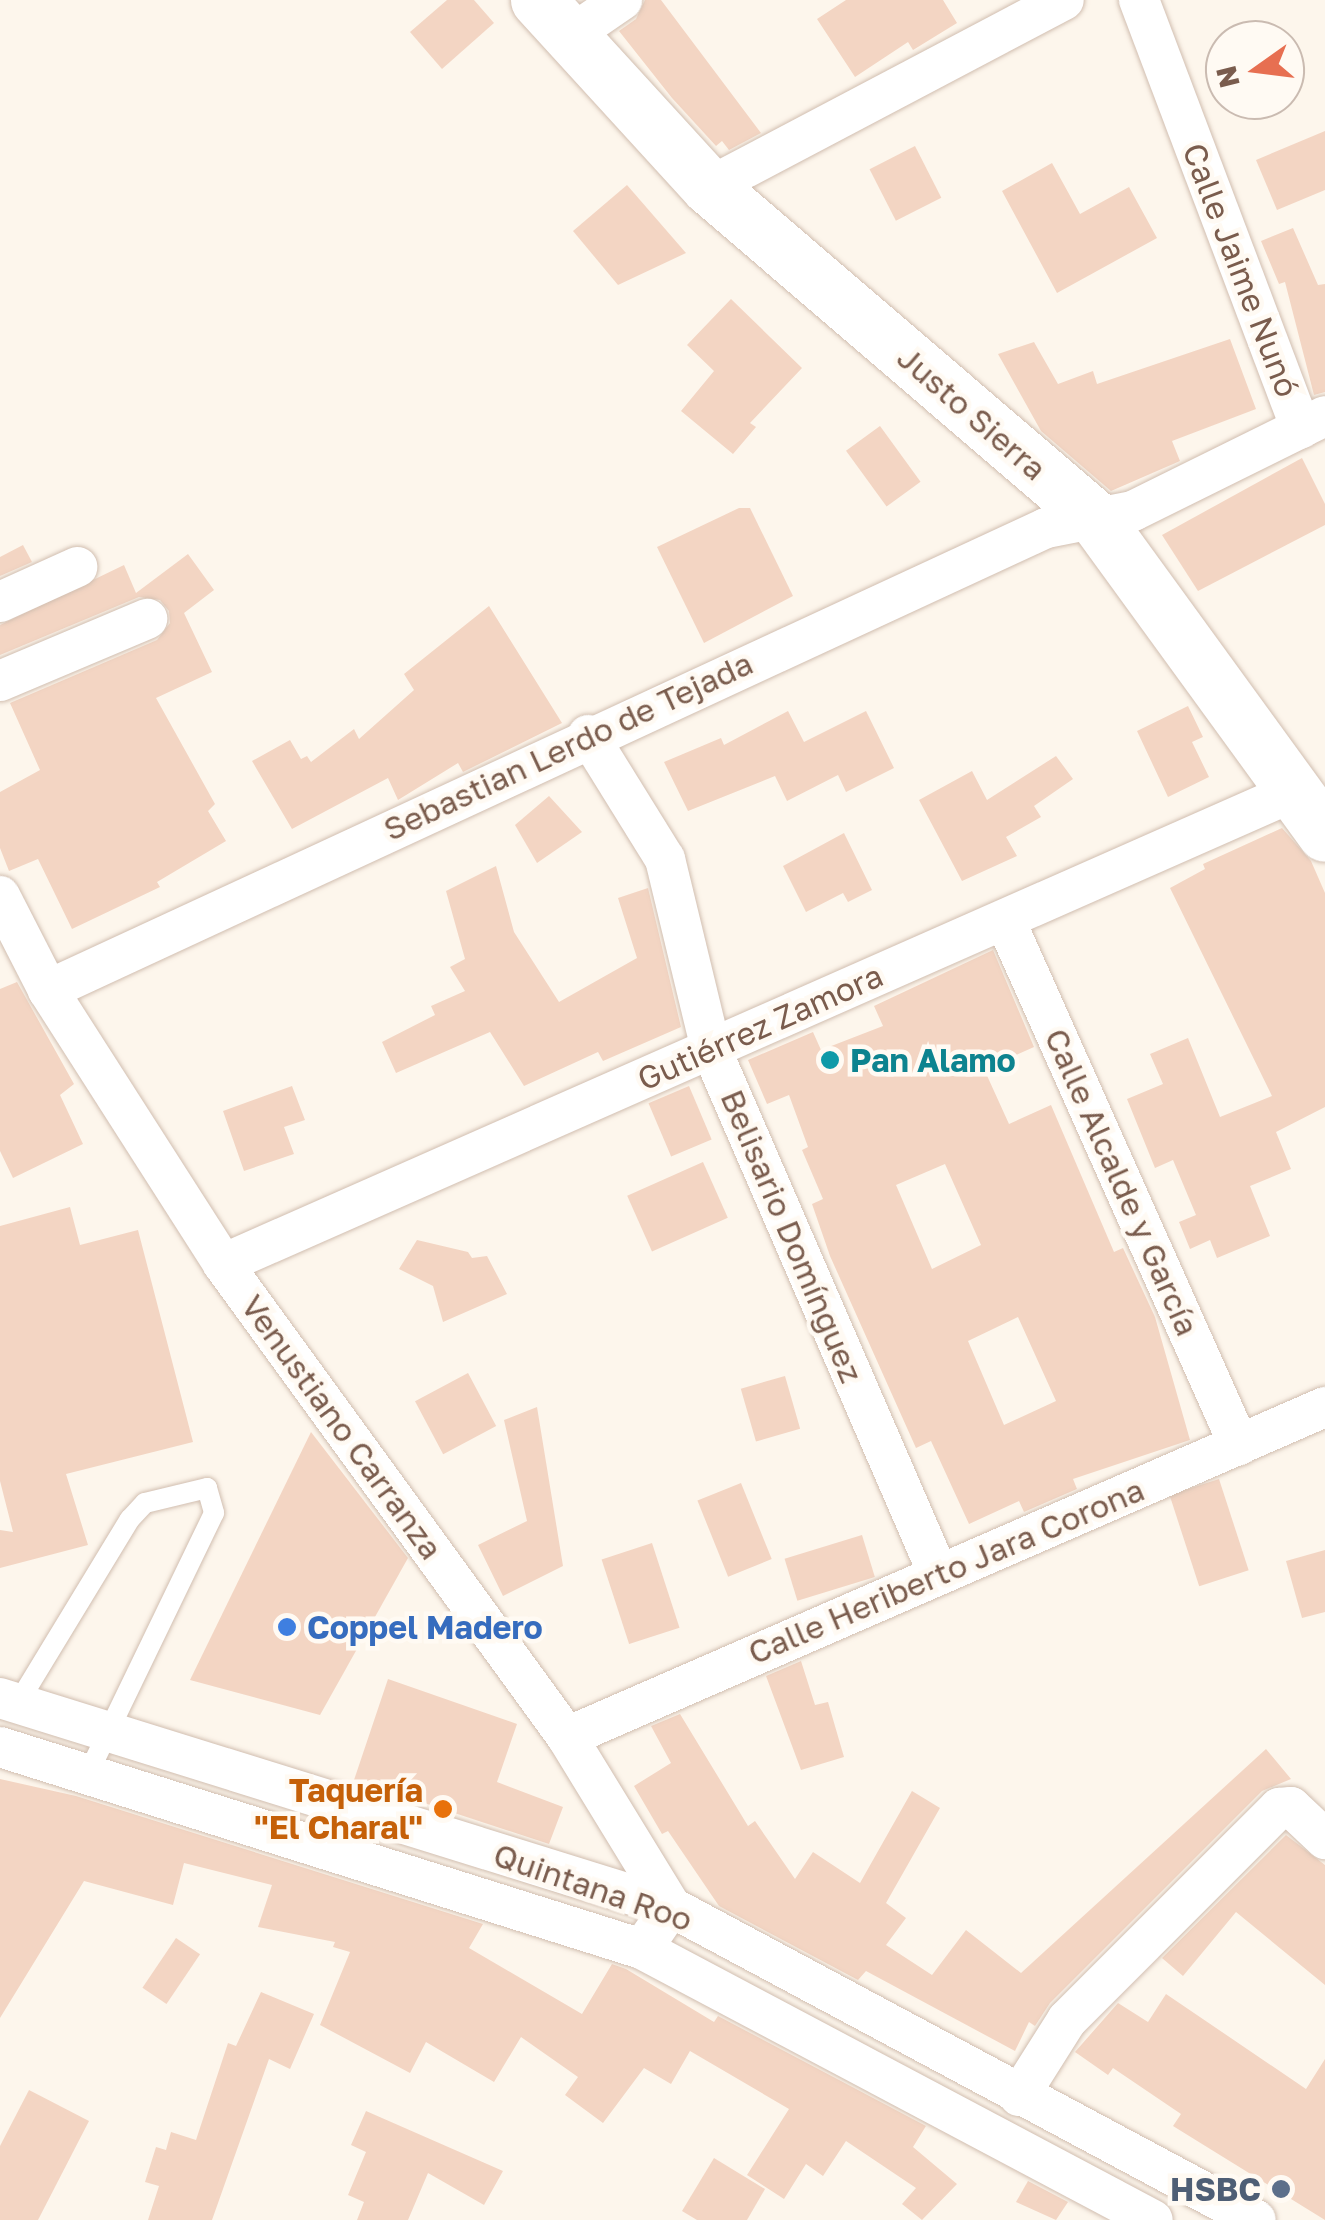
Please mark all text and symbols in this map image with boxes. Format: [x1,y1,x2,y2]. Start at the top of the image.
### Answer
north arrow [1205,20,1305,120]
text: N [1209,63,1246,91]
street label: Calle Jaime Nunó [1175,138,1307,402]
street label: Justo Sierra [890,338,1054,488]
street label: Sebastian Lerdo de Tejada [377,644,759,848]
street label: Gutiérrez Zamora [631,956,889,1098]
street label: Calle Alcalde y García [1037,1023,1207,1341]
place label: Pan Alamo [850,1041,1016,1079]
marker: Pan Alamo [819,1049,841,1071]
street label: Belisario Domínguez [713,1084,871,1388]
street label: Venustiano Carranza [233,1287,451,1567]
street label: Calle Heriberto Jara Corona [742,1470,1150,1672]
place label: Coppel Madero [307,1608,543,1646]
marker: Coppel Madero [276,1616,298,1638]
place label: Taquería "El Charal" [254,1772,423,1847]
marker: Taquería "El Charal" [432,1798,454,1820]
street label: Quintana Roo [489,1835,697,1939]
place label: HSBC [1170,2170,1261,2208]
marker: HSBC [1270,2178,1292,2200]

